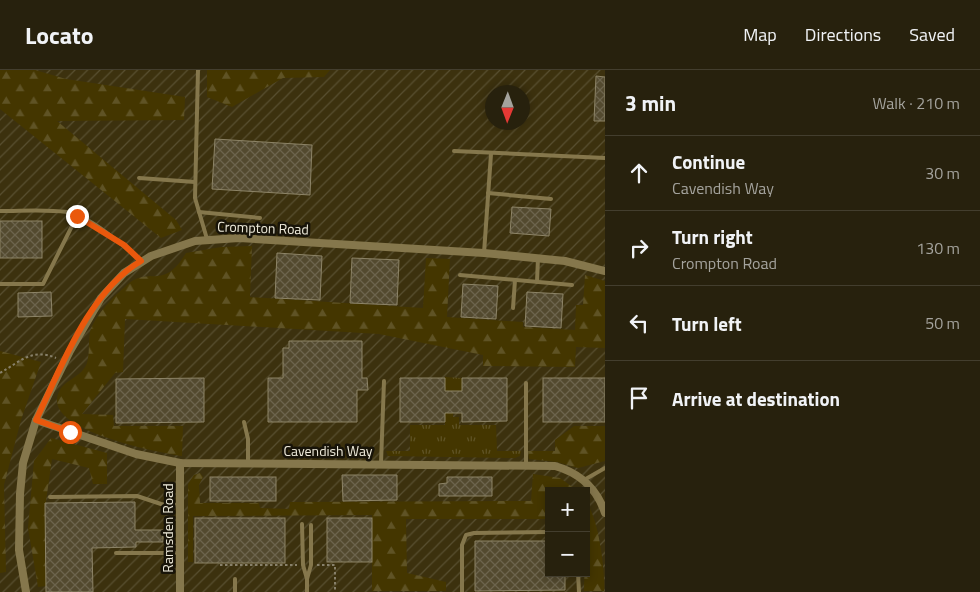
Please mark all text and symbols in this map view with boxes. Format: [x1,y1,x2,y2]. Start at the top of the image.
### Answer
text: Locato [25,17,94,53]
text: Map [743,21,777,48]
text: Directions [805,21,881,48]
text: Saved [909,21,955,48]
north arrow [485,85,530,130]
text: 3 min [625,87,676,119]
text: Walk · 210 m [872,91,960,115]
text: Continue [672,147,745,176]
icon: ahead [625,159,653,187]
text: 30 m [925,161,960,185]
text: Cavendish Way [672,176,774,200]
route end [66,205,89,228]
street label: Crompton Road [217,215,309,240]
text: Turn right [672,222,753,251]
icon: right [625,234,653,262]
text: 130 m [916,236,960,260]
text: Crompton Road [672,251,777,275]
icon: left [625,309,653,337]
text: Turn left [672,309,742,338]
text: 50 m [925,311,960,335]
icon: arrive [625,384,653,412]
text: Arrive at destination [672,384,840,413]
route start [59,421,82,444]
street label: Cavendish Way [283,440,373,461]
street label: Ramsden Road [157,483,178,573]
map controls [545,487,590,577]
button: + [545,487,590,532]
button: − [545,532,590,577]

